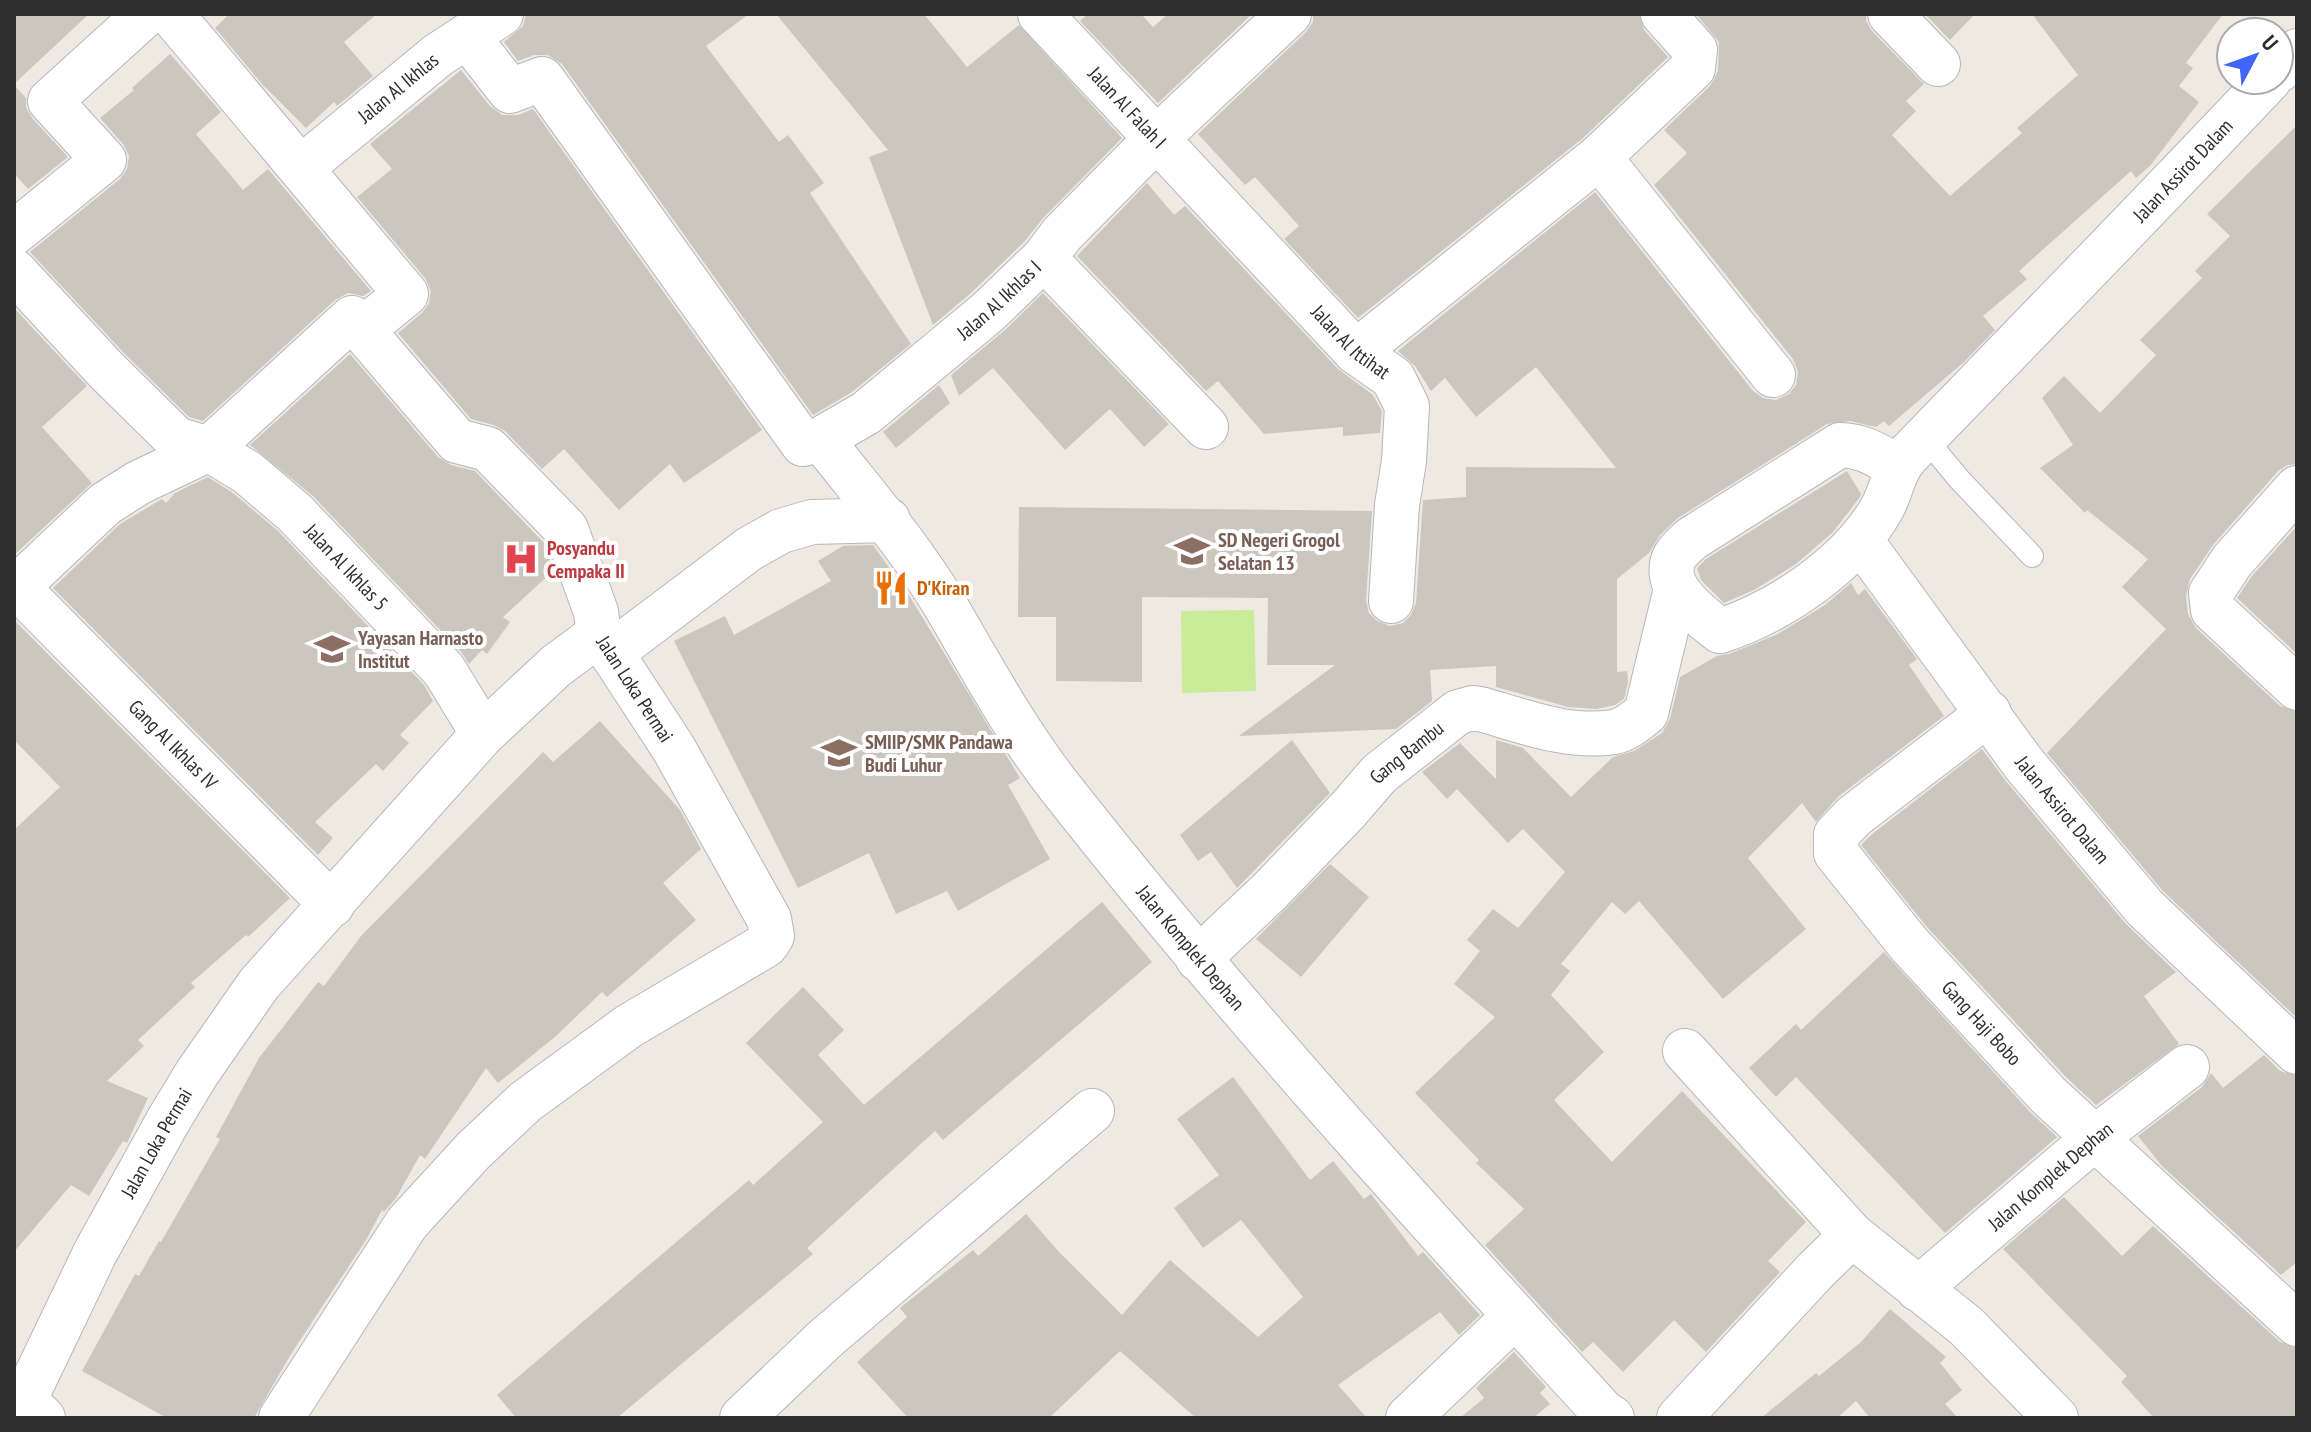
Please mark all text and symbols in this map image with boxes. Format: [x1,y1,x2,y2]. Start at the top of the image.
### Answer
north arrow [2215,16,2295,96]
text: U [2256,29,2284,56]
street label: Jalan Al Ikhlas [352,47,444,129]
street label: Jalan Al Falah I [1082,60,1172,154]
street label: Jalan Assirot Dalam [2127,113,2238,228]
street label: Jalan Al Ikhlas I [951,255,1047,346]
street label: Jalan Al Ittihat [1305,299,1396,385]
street label: Jalan Al Ikhlas 5 [298,517,394,616]
place label: SD Negeri Grogol Selatan 13 [1218,527,1340,576]
school or university icon: SD Negeri Grogol Selatan 13 [1173,532,1211,570]
place label: Posyandu Cempaka II [547,535,625,584]
hospital icon: Posyandu Cempaka II [502,540,540,578]
restaurant icon: D'Kiran [872,569,910,607]
place label: D'Kiran [917,575,969,601]
place label: Yayasan Harnasto Institut [357,625,483,674]
school or university icon: Yayasan Harnasto Institut [313,630,351,668]
street label: Jalan Loka Permai [590,630,679,747]
street label: Gang Al Ikhlas IV [123,694,224,796]
street label: Gang Bambu [1363,715,1449,789]
place label: SMIIP/SMK Pandawa Budi Luhur [865,729,1013,778]
school or university icon: SMIIP/SMK Pandawa Budi Luhur [820,734,858,772]
street label: Jalan Assirot Dalam [2009,750,2115,869]
street label: Jalan Komplek Dephan [1130,879,1251,1016]
street label: Gang Haji Bobo [1936,975,2027,1071]
street label: Jalan Loka Permai [115,1083,198,1203]
street label: Jalan Komplek Dephan [1982,1116,2118,1237]

